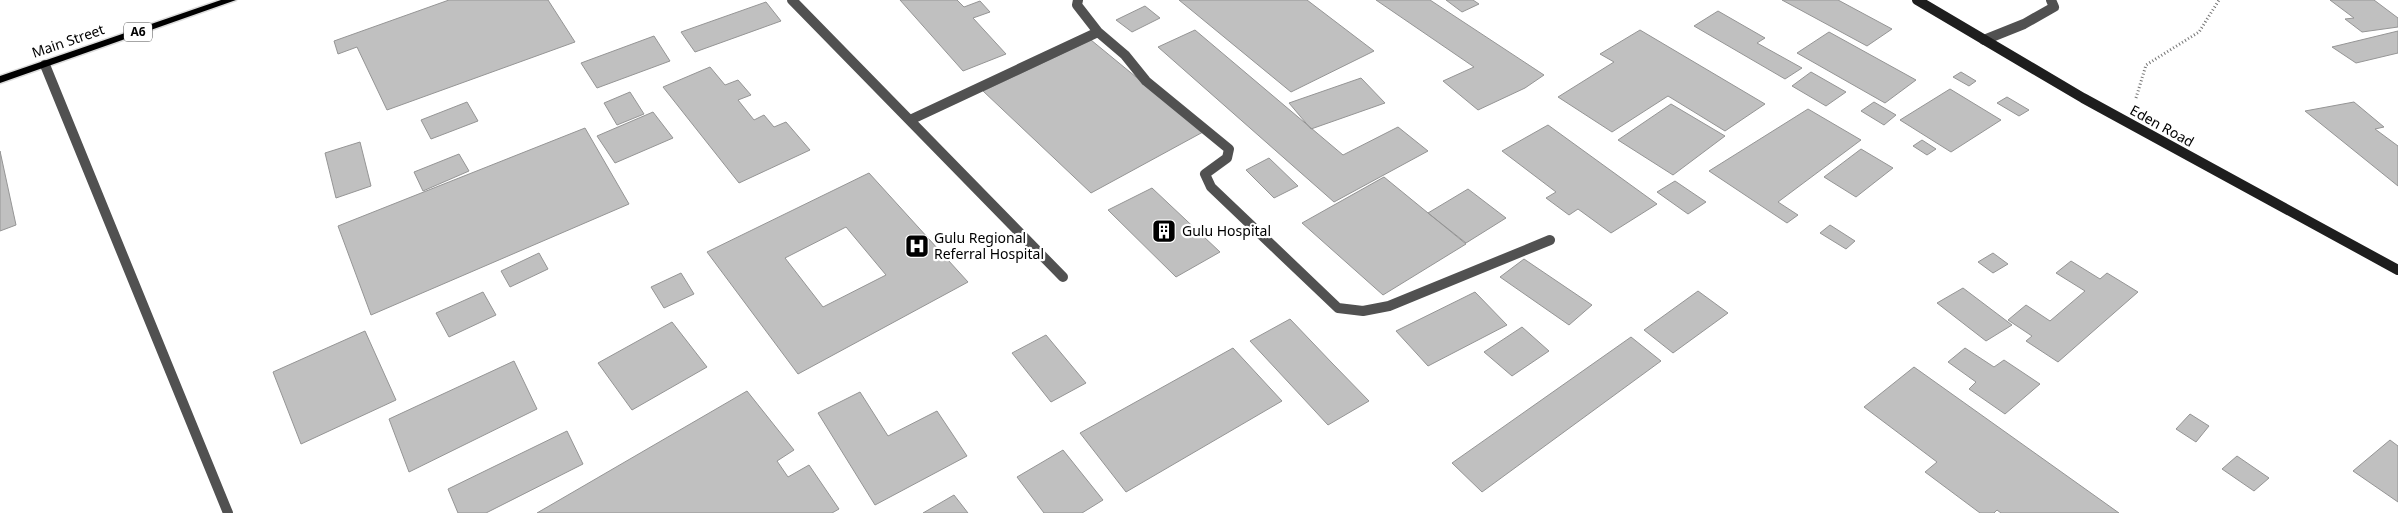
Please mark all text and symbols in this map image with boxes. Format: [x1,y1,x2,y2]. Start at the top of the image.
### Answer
street label: Main Street [29,19,107,62]
road number: A6 [124,22,152,42]
street label: Eden Road [2127,100,2198,151]
building icon: Gulu Hospital [1151,218,1177,244]
place label: Gulu Hospital [1182,221,1271,240]
place label: Gulu Regional Referral Hospital [934,228,1044,263]
hospital icon: Gulu Regional Referral Hospital [904,233,930,259]

